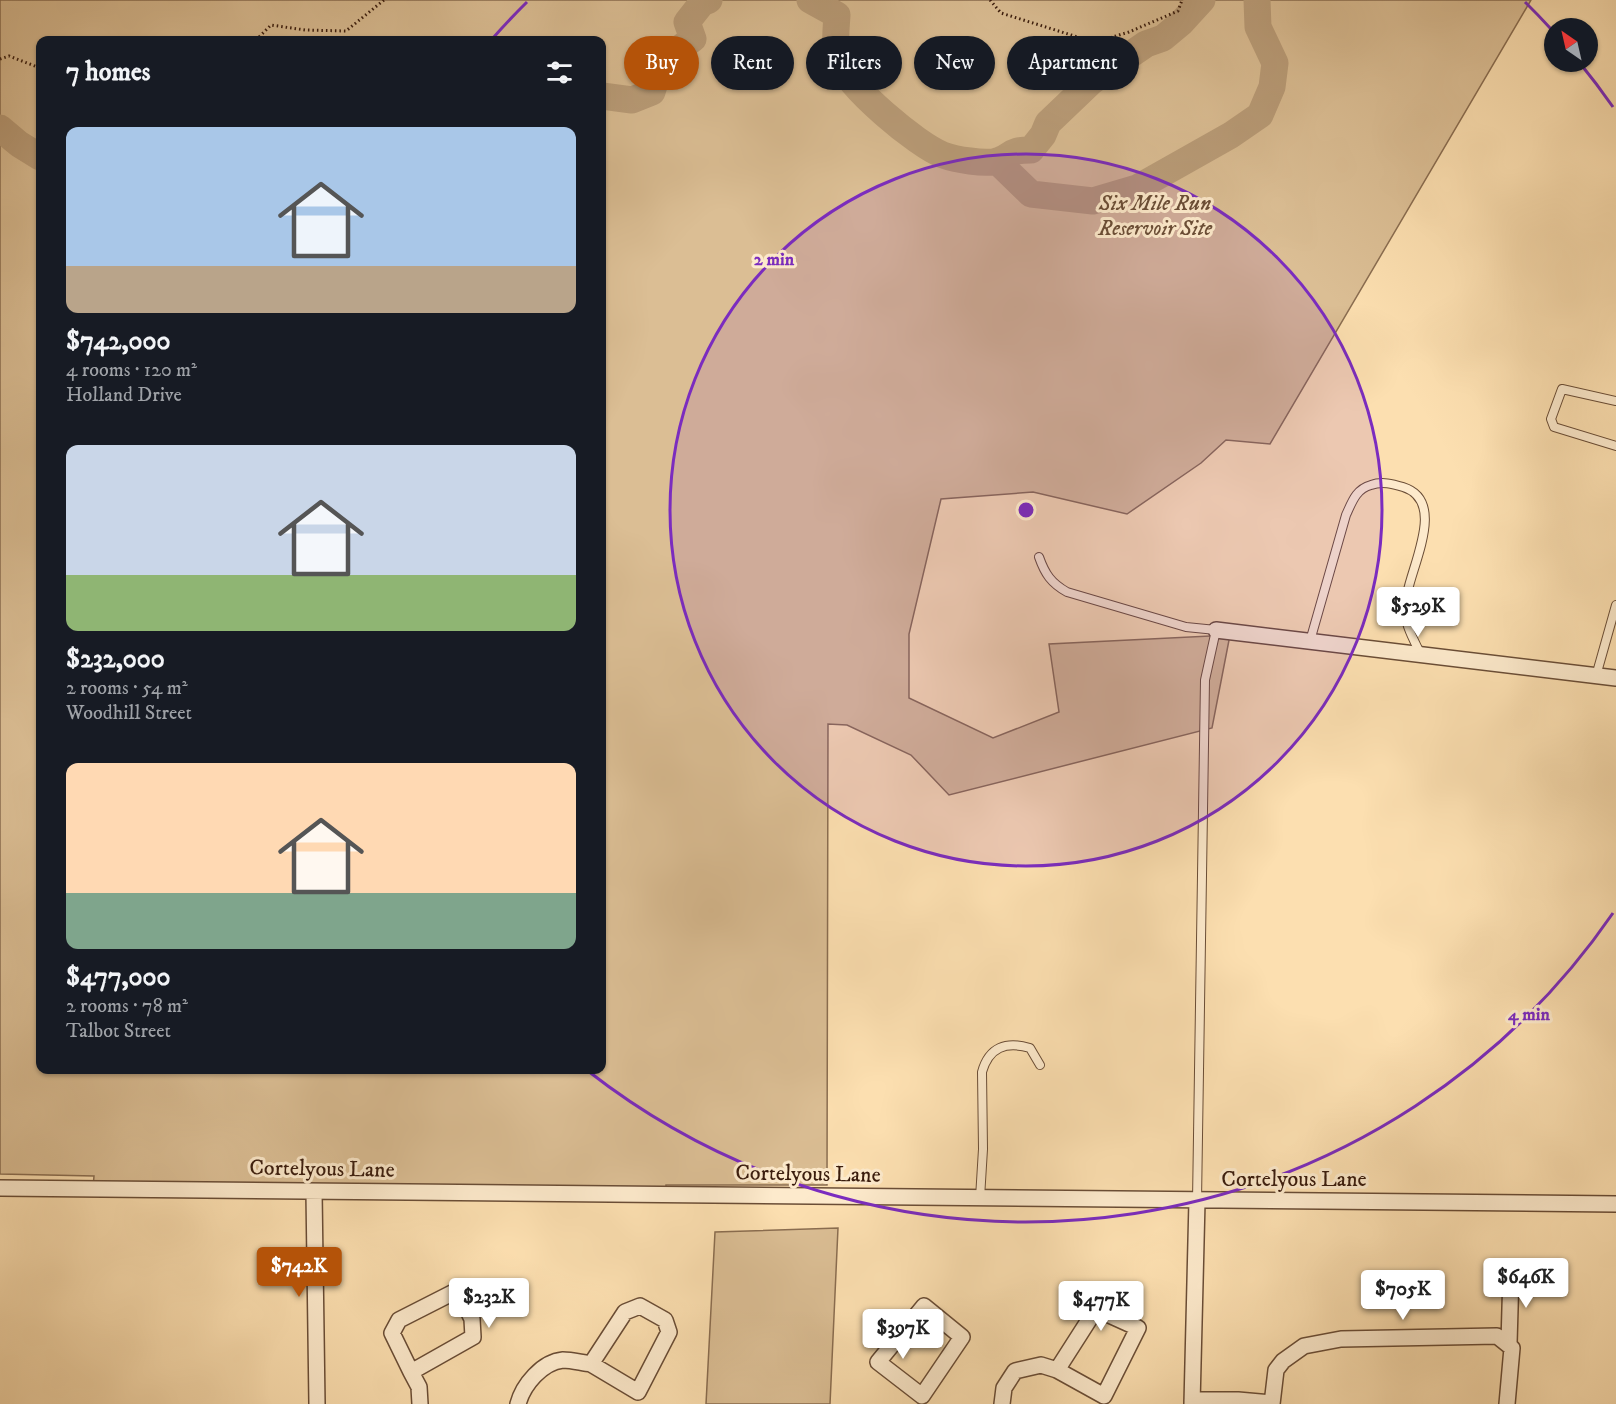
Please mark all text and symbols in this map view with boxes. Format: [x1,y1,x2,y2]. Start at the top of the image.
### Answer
north arrow [1544,18,1598,72]
map controls [1544,18,1598,72]
chip: Buy [624,36,699,90]
chip: Rent [711,36,794,90]
chip: Filters [806,36,902,90]
chip: New [914,36,995,90]
chip: Apartment [1007,36,1139,90]
text: 7 homes [66,56,150,89]
icon: filters [543,56,576,89]
icon: home [267,166,375,274]
park label: Six Mile Run Reservoir Site [1097,190,1212,242]
text: 2 min [754,249,795,271]
text: $742,000 [66,325,170,358]
text: 4 rooms · 120 m² [66,358,197,383]
text: Holland Drive [66,383,182,408]
icon: home [267,484,375,592]
centre of rings [1016,500,1036,520]
pin: $529K [1376,587,1460,638]
text: $529K [1391,594,1445,619]
text: $232,000 [66,643,165,676]
text: 2 rooms · 54 m² [66,676,188,701]
text: Woodhill Street [66,701,192,726]
icon: home [267,802,375,910]
text: $477,000 [66,961,171,994]
text: 2 rooms · 78 m² [66,994,188,1019]
text: 4 min [1507,1004,1550,1026]
text: Talbot Street [66,1019,171,1044]
street label: Cortelyous Lane [249,1154,395,1184]
street label: Cortelyous Lane [735,1159,881,1189]
street label: Cortelyous Lane [1221,1166,1367,1193]
pin: $742K [257,1247,341,1298]
text: $742K [271,1254,327,1279]
pin: $646K [1484,1258,1568,1309]
text: $646K [1497,1265,1555,1290]
pin: $705K [1361,1270,1445,1321]
text: $705K [1375,1277,1431,1302]
pin: $232K [447,1278,531,1329]
pin: $477K [1059,1281,1143,1332]
text: $232K [463,1285,515,1310]
text: $477K [1073,1288,1129,1313]
pin: $397K [861,1309,945,1360]
text: $397K [877,1316,929,1341]

